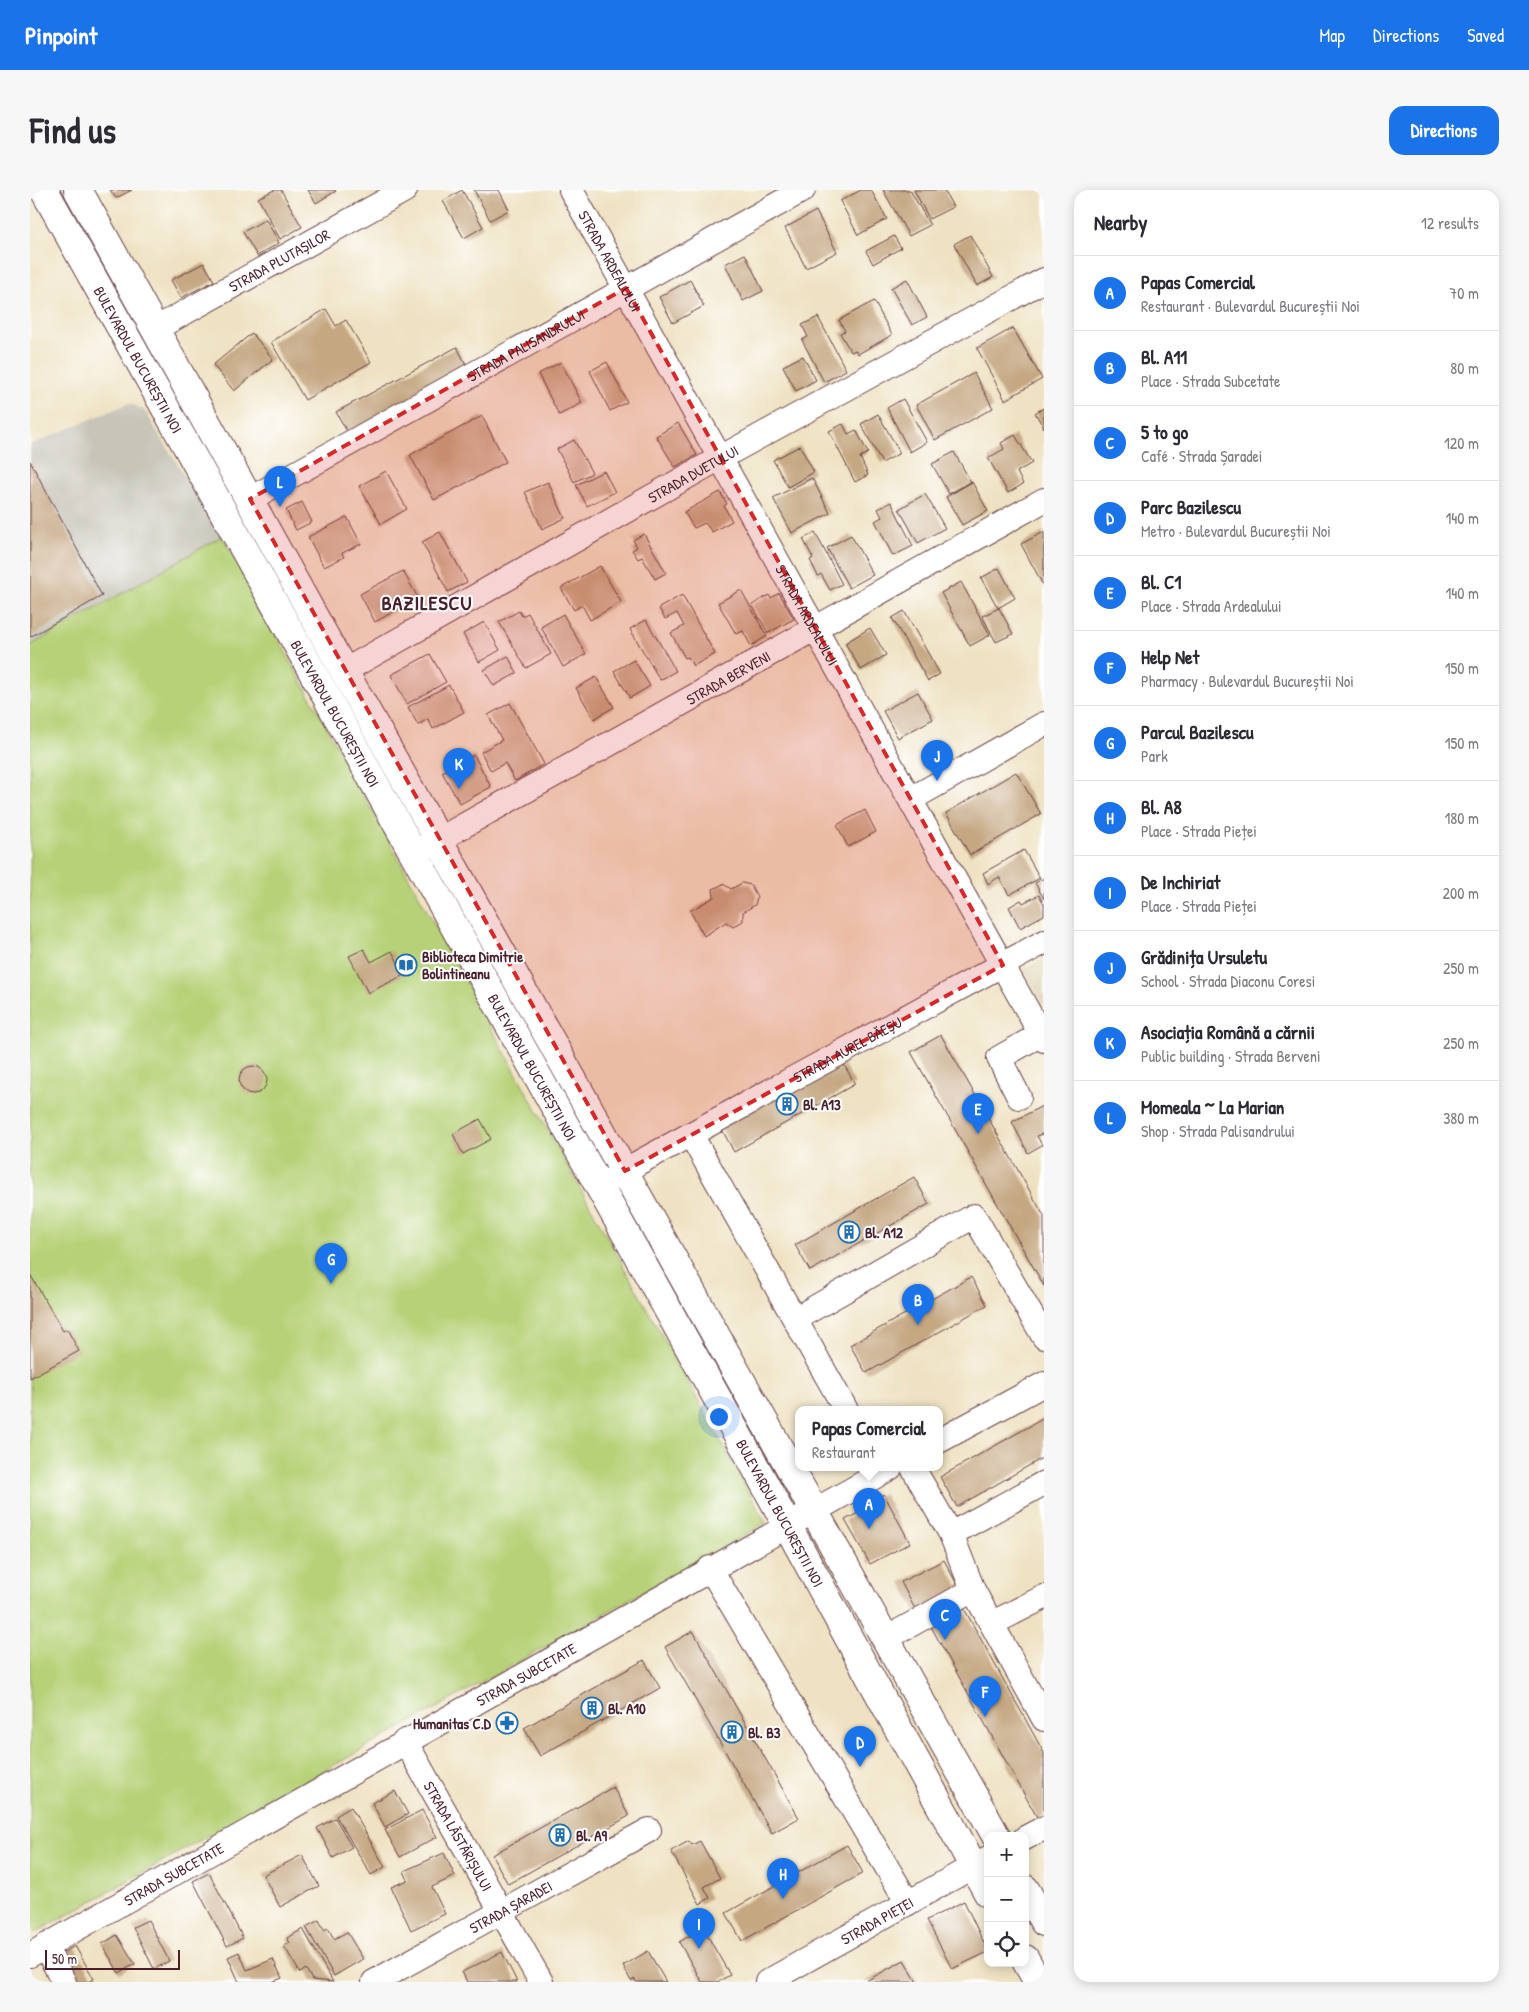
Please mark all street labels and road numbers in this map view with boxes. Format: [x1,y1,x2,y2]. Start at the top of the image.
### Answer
street label: STRADA ARDEALULUI [574,207,647,315]
street label: STRADA PLUTAȘILOR [225,223,334,297]
street label: BULEVARDUL BUCUREȘTII NOI [89,282,188,437]
street label: STRADA PALISANDRULUI [463,304,588,386]
street label: STRADA DUETULUI [644,440,742,507]
street label: STRADA ARDEALULUI [771,560,844,669]
street label: BULEVARDUL BUCUREȘTII NOI [286,636,385,791]
street label: STRADA BERVENI [682,645,774,709]
street label: BULEVARDUL BUCUREȘTII NOI [483,990,582,1144]
street label: STRADA AUREL BĂEȘU [789,1011,905,1087]
street label: BULEVARDUL BUCUREȘTII NOI [732,1435,829,1590]
street label: STRADA SUBCETATE [472,1637,580,1711]
street label: STRADA LĂSTĂRIȘULUI [419,1777,498,1895]
street label: STRADA SUBCETATE [120,1837,228,1910]
street label: STRADA ȘARADEI [465,1875,556,1938]
street label: STRADA PIEȚEI [837,1891,917,1949]

